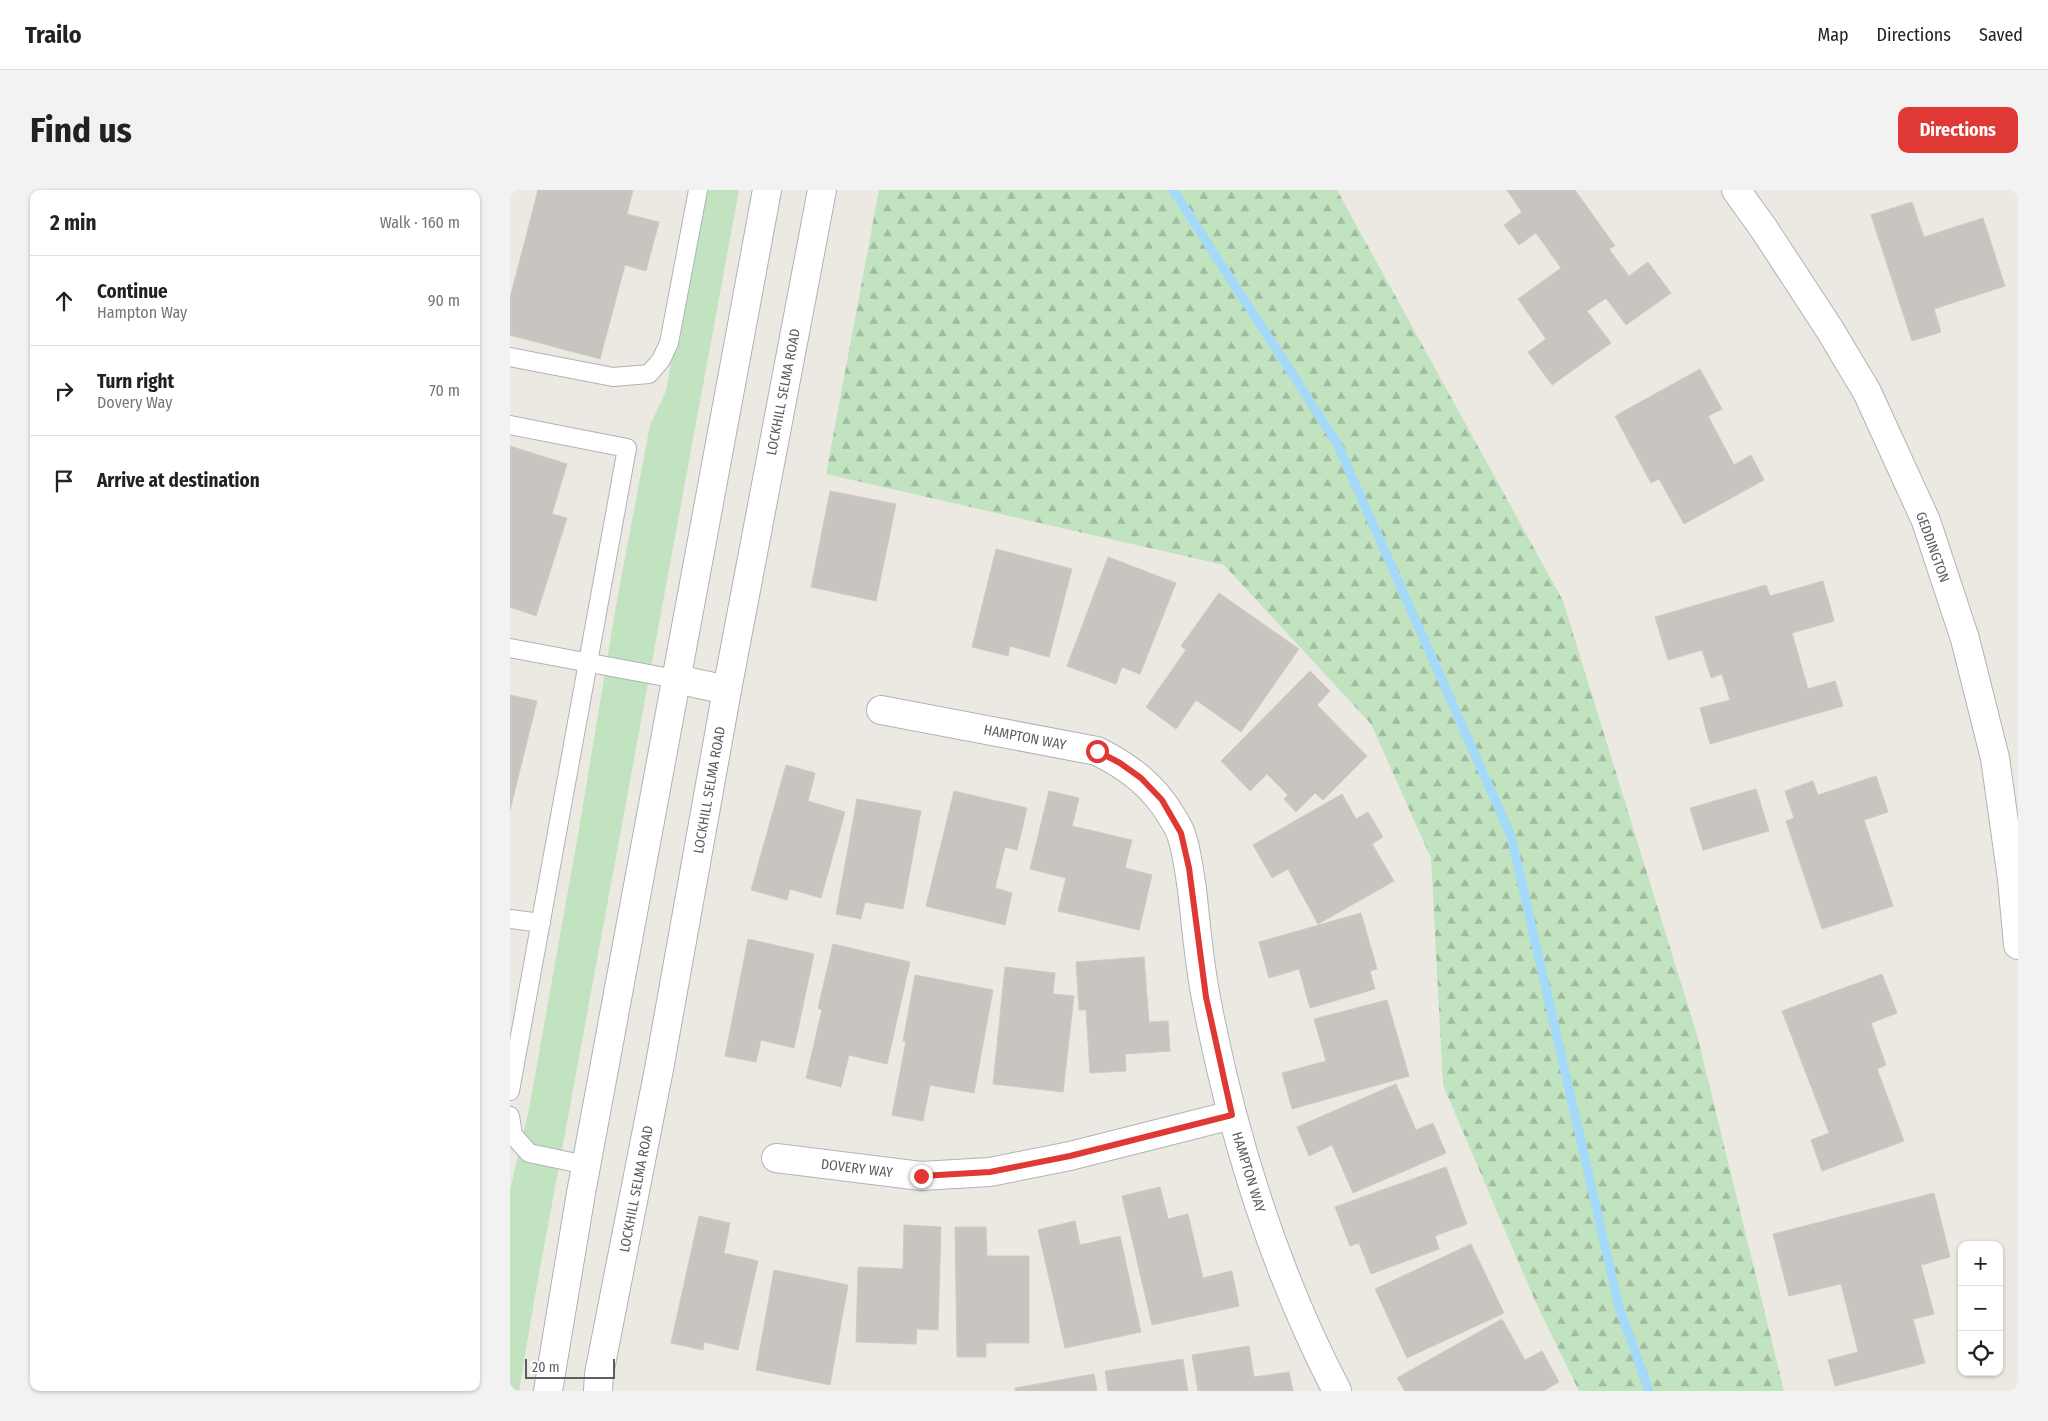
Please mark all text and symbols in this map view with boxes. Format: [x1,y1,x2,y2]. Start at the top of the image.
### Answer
text: Trailo [25,21,82,49]
text: Map [1817,24,1849,46]
text: Directions [1877,24,1951,46]
text: Saved [1979,24,2023,46]
button: Directions [1898,107,2018,153]
text: Find us [30,109,132,151]
text: 2 min [50,210,97,236]
text: Walk · 160 m [380,213,460,232]
text: Continue [97,280,168,303]
icon: ahead [50,287,78,315]
text: 90 m [428,291,460,310]
text: Hampton Way [97,303,187,322]
street label: LOCKHILL SELMA ROAD [763,327,804,457]
text: Turn right [97,370,174,393]
icon: right [50,377,78,405]
text: 70 m [429,381,460,400]
text: Dovery Way [97,393,172,412]
icon: arrive [50,467,78,495]
text: Arrive at destination [97,469,260,492]
street label: GEDDINGTON [1912,509,1953,585]
street label: HAMPTON WAY [982,721,1068,754]
street label: LOCKHILL SELMA ROAD [690,725,729,855]
route start [1086,740,1109,763]
street label: LOCKHILL SELMA ROAD [616,1124,657,1254]
street label: HAMPTON WAY [1228,1130,1269,1215]
street label: DOVERY WAY [820,1156,894,1181]
route end [910,1165,933,1188]
map controls [1958,1241,2003,1376]
button: + [1958,1241,2003,1286]
button: − [1958,1286,2003,1331]
button: locate [1958,1331,2003,1376]
scale bar [525,1356,615,1379]
text: 20 m [532,1359,560,1376]

